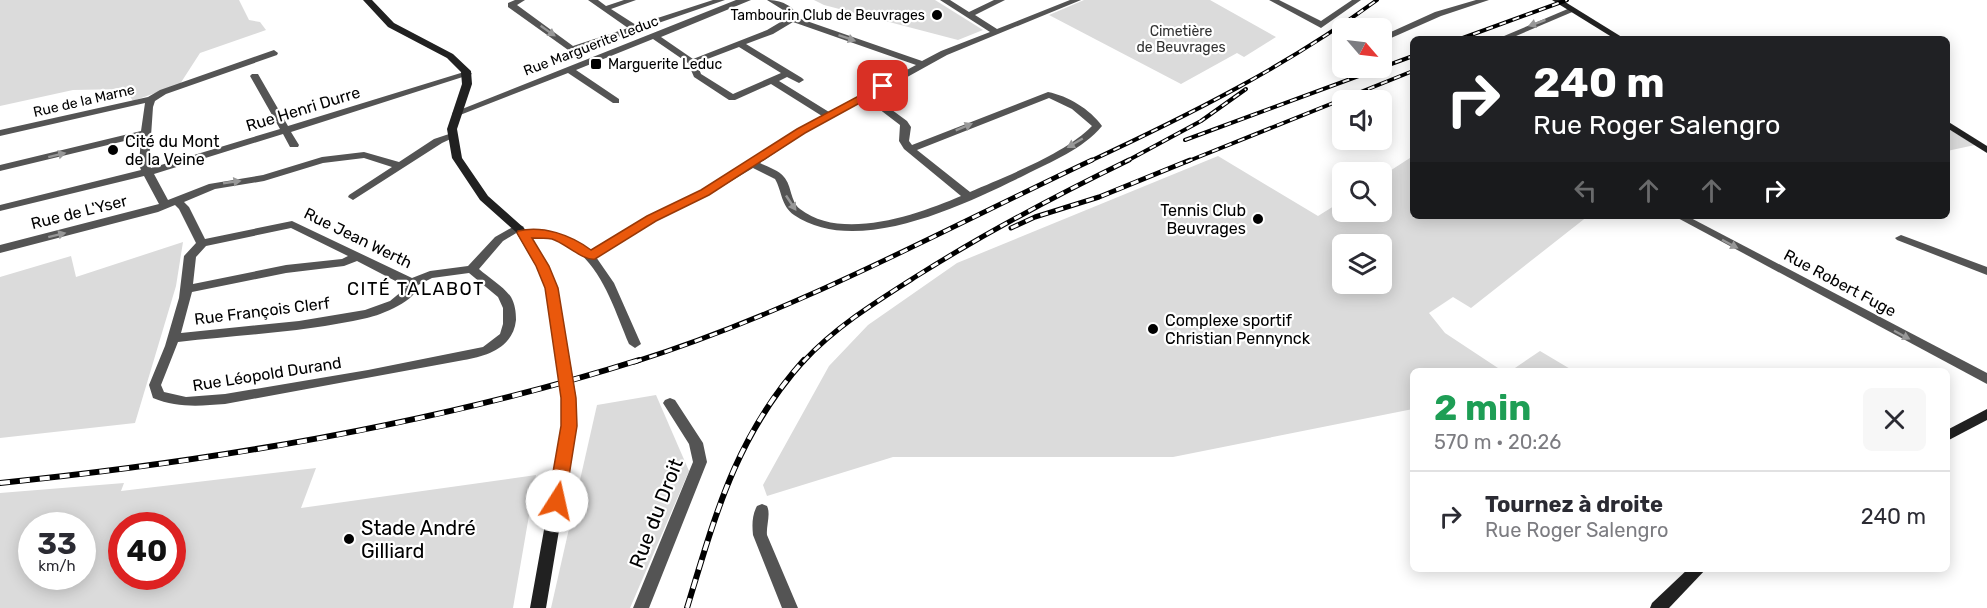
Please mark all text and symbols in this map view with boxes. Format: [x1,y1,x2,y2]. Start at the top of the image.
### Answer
place label: Tambourin Club de Beuvrages [730,7,925,24]
marker: Tambourin Club de Beuvrages [930,8,944,22]
street label: Rue Marguerite Leduc [521,12,661,80]
north arrow [1332,18,1392,78]
map controls [1332,18,1392,294]
one-way arrow [1528,19,1546,29]
park label: Cimetière de Beuvrages [1136,23,1226,56]
one-way arrow [539,25,555,37]
one-way arrow [838,34,856,44]
place label: Marguerite Leduc [608,56,722,73]
marker: Marguerite Leduc [589,57,603,71]
text: 240 m [1533,58,1665,108]
pin [857,60,908,111]
icon: right [1434,60,1512,138]
icon: arrive [866,69,899,102]
street label: Rue de la Marne [32,81,136,121]
street label: Rue Henri Durre [244,83,363,135]
button: sound [1332,90,1392,150]
text: Rue Roger Salengro [1533,109,1781,141]
one-way arrow [956,122,974,132]
place label: Cité du Mont de la Veine [125,132,219,169]
one-way arrow [1066,138,1083,148]
marker: Cité du Mont de la Veine [106,143,120,157]
one-way arrow [48,149,66,159]
button: search [1332,162,1392,222]
icon: left [1569,174,1602,207]
icon: ahead [1632,174,1665,207]
icon: ahead [1695,174,1728,207]
icon: right [1758,174,1791,207]
one-way arrow [223,178,242,187]
street label: Rue de L'Yser [29,191,129,233]
one-way arrow [785,195,796,212]
place label: Tennis Club Beuvrages [1160,201,1246,238]
street label: Rue Jean Werth [301,204,415,272]
marker: Tennis Club Beuvrages [1251,212,1265,226]
one-way arrow [48,230,66,239]
button: layers [1332,234,1392,294]
one-way arrow [1722,239,1739,249]
street label: Rue Robert Fuge [1781,245,1900,321]
district label: CITÉ TALABOT [347,278,485,300]
street label: Rue François Clerf [193,293,332,329]
place label: Complexe sportif Christian Pennynck [1165,311,1311,348]
marker: Complexe sportif Christian Pennynck [1146,322,1160,336]
one-way arrow [1894,330,1911,340]
street label: Rue Léopold Durand [191,353,343,395]
text: 2 min [1434,386,1532,429]
button: close [1863,388,1926,451]
text: 570 m · 20:26 [1434,430,1561,454]
street label: Rue du Droit [624,455,688,571]
position arrow [525,469,589,533]
text: Tournez à droite [1485,491,1663,518]
icon: right [1434,500,1467,533]
text: 240 m [1861,503,1926,530]
speed limit sign: 40 [108,512,186,590]
place label: Stade André Gilliard [361,516,476,563]
text: Rue Roger Salengro [1485,518,1668,542]
text: 33 [37,526,77,562]
marker: Stade André Gilliard [342,532,356,546]
text: km/h [38,557,76,575]

